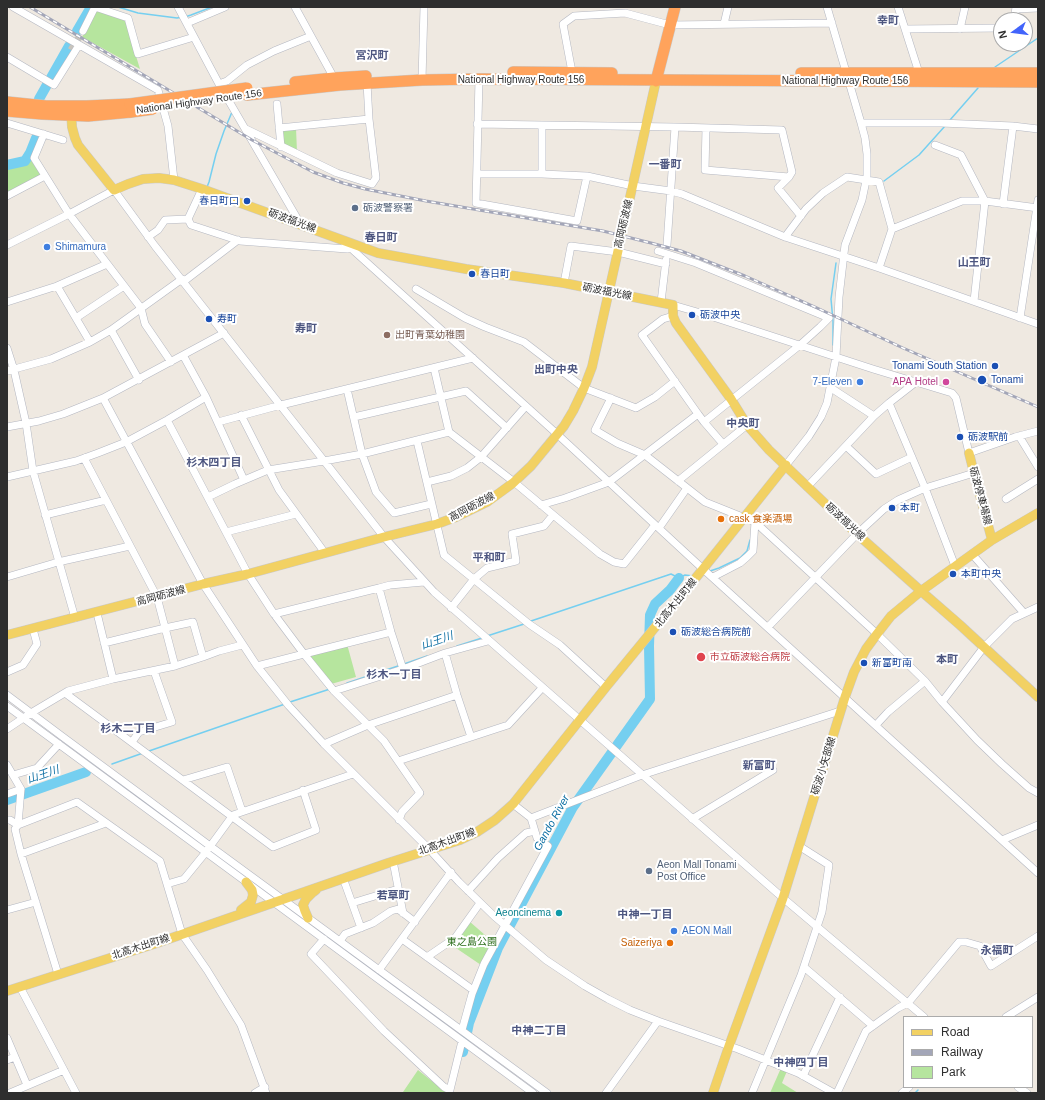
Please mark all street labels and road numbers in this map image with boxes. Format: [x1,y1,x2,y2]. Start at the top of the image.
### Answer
street label: National Highway Route 156 [458,74,584,86]
street label: National Highway Route 156 [782,75,908,87]
street label: National Highway Route 156 [135,87,263,117]
street label: 高岡砺波線 [613,198,635,250]
street label: 砺波福光線 [266,207,318,235]
street label: 砺波福光線 [581,281,633,303]
street label: 砺波停車場線 [966,465,994,527]
street label: 高岡砺波線 [447,490,497,524]
street label: 砺波福光線 [823,501,867,543]
street label: 北高木出町線 [652,576,700,630]
street label: 高岡砺波線 [135,584,187,608]
street label: 砺波小矢部線 [809,736,839,796]
street label: 北高木出町線 [417,826,477,858]
street label: 北高木出町線 [111,932,171,962]

